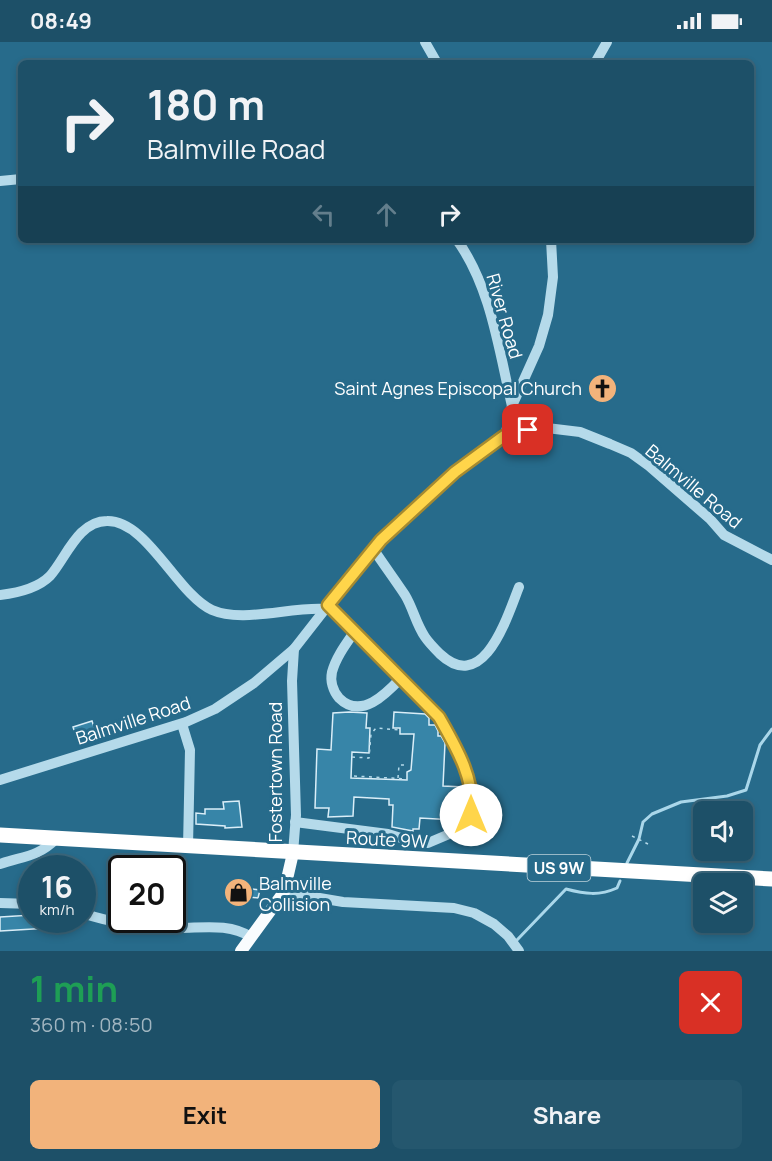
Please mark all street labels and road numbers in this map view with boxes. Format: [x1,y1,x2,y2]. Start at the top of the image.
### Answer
street label: River Road [481,271,529,361]
street label: Balmville Road [641,439,747,533]
street label: Balmville Road [73,690,193,750]
street label: Fostertown Road [263,702,287,842]
street label: Route 9W [346,825,429,853]
road number: US 9W [528,855,590,881]

